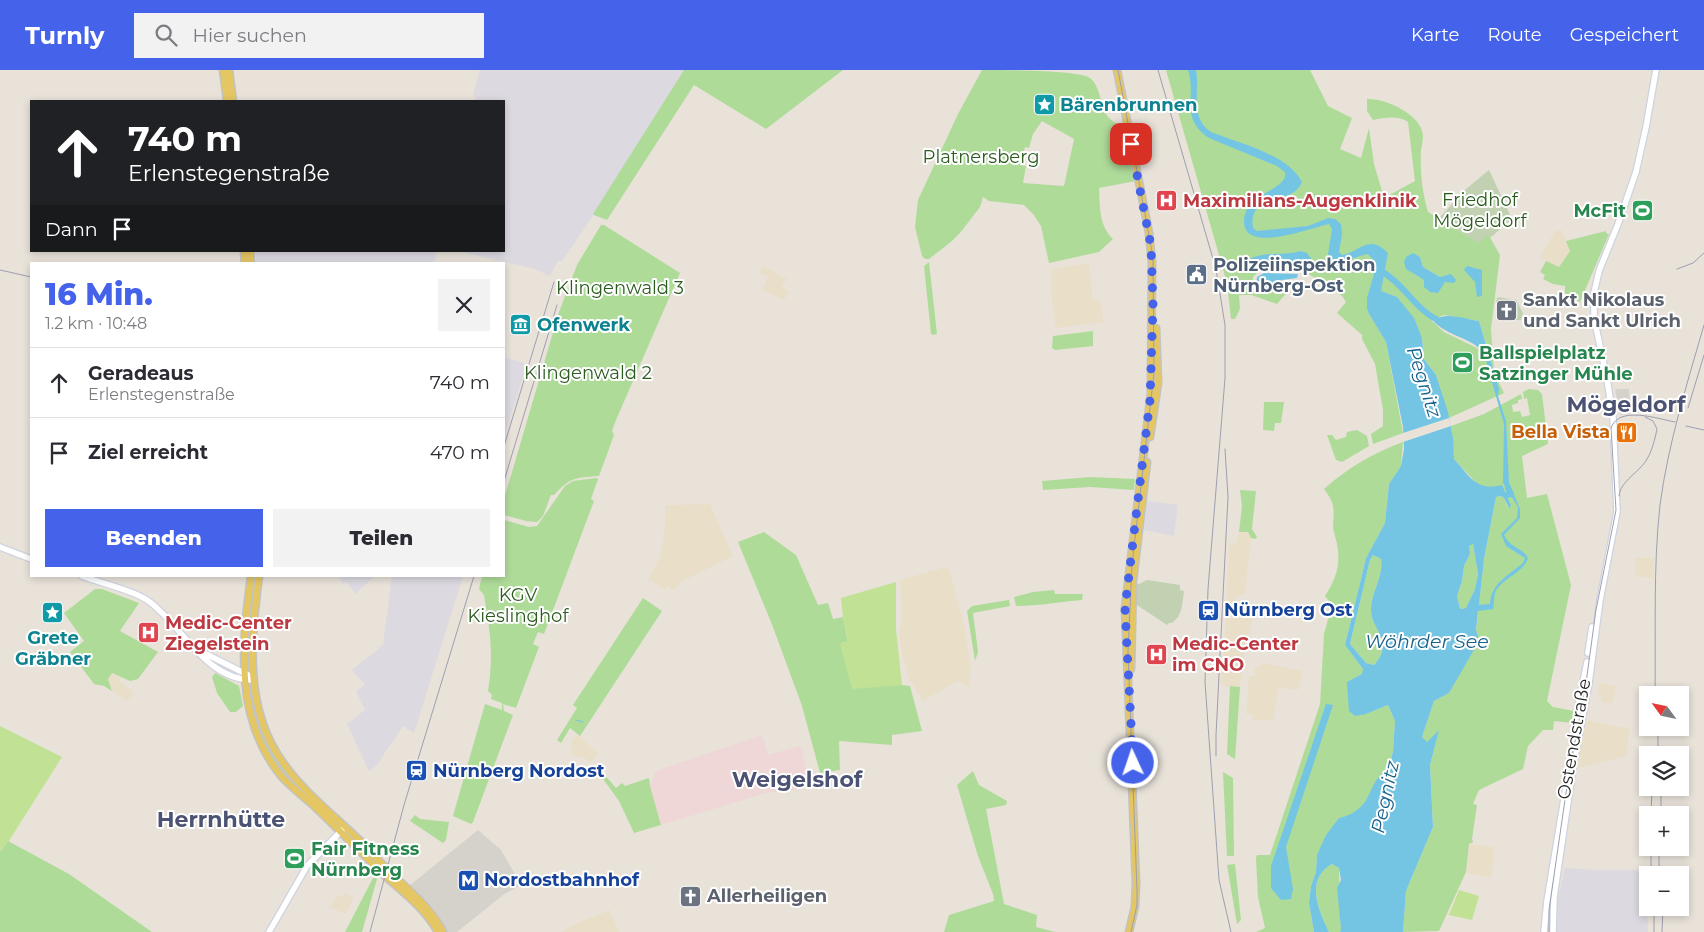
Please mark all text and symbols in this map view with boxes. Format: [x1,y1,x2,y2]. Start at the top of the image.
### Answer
search box [134,13,484,58]
text: Turnly [25,21,104,50]
icon: search [152,21,180,49]
text: Hier suchen [192,24,307,47]
text: Karte [1411,24,1459,46]
text: Route [1487,24,1542,46]
text: Gespeichert [1570,24,1679,46]
place icon: Bärenbrunnen [1032,93,1056,117]
place label: Bärenbrunnen [1060,94,1198,116]
text: 740 m [128,117,242,160]
icon: ahead [45,120,110,185]
pin [1110,123,1152,165]
icon: arrive [1117,130,1145,158]
park label: Platnersberg [922,146,1040,168]
text: Erlenstegenstraße [128,160,330,187]
hospital icon: Maximilians-Augenklinik [1155,189,1179,213]
park label: Friedhof Mögeldorf [1433,189,1528,232]
place label: Maximilians-Augenklinik [1183,190,1417,212]
sports icon: McFit [1630,199,1654,223]
place label: McFit [1573,200,1626,222]
icon: arrive [108,215,136,243]
text: Dann [45,218,98,241]
place label: Polizeiinspektion Nürnberg-Ost [1213,254,1376,297]
public building icon: Polizeiinspektion Nürnberg-Ost [1185,263,1209,287]
text: 16 Min. [45,276,153,313]
park label: Klingenwald 3 [556,277,684,299]
button: close [438,279,490,331]
place label: Sankt Nikolaus und Sankt Ulrich [1523,289,1681,332]
church icon: Sankt Nikolaus und Sankt Ulrich [1495,298,1519,322]
museum icon: Ofenwerk [509,313,533,337]
text: 1.2 km · 10:48 [45,314,147,333]
place label: Ofenwerk [537,314,630,336]
place label: Ballspielplatz Satzinger Mühle [1479,342,1633,385]
water label: Pegnitz [1402,344,1446,421]
sports icon: Ballspielplatz Satzinger Mühle [1451,351,1475,375]
text: Geradeaus [88,362,194,385]
park label: Klingenwald 2 [524,362,652,384]
icon: ahead [45,369,73,397]
text: 740 m [430,371,490,394]
text: Erlenstegenstraße [88,385,235,404]
district label: Mögeldorf [1567,391,1687,418]
restaurant icon: Bella Vista [1614,420,1638,444]
place label: Bella Vista [1511,421,1610,443]
icon: arrive [45,439,73,467]
text: Ziel erreicht [88,441,208,464]
text: 470 m [430,441,490,464]
button: Beenden [45,509,263,567]
button: Teilen [273,509,490,567]
park label: KGV Kieslinghof [467,584,569,627]
station icon: Nürnberg Ost [1196,598,1220,622]
place label: Nürnberg Ost [1224,599,1353,621]
place icon: Grete Gräbner [41,601,65,625]
place label: Medic-Center Ziegelstein [165,612,292,655]
hospital icon: Medic-Center Ziegelstein [137,621,161,645]
place label: Grete Gräbner [15,627,91,670]
water label: Wöhrder See [1365,630,1489,653]
place label: Medic-Center im CNO [1172,633,1299,676]
hospital icon: Medic-Center im CNO [1144,642,1168,666]
street label: Ostendstraße [1553,677,1595,801]
north arrow [1639,686,1689,736]
map controls [1639,686,1689,916]
position arrow [1106,736,1158,788]
button: layers [1639,746,1689,796]
water label: Pegnitz [1366,758,1404,835]
station icon: Nürnberg Nordost [405,759,429,783]
place label: Nürnberg Nordost [433,760,605,782]
district label: Weigelshof [732,766,864,793]
district label: Herrnhütte [157,806,285,833]
button: + [1639,806,1689,856]
place label: Fair Fitness Nürnberg [311,838,420,881]
sports icon: Fair Fitness Nürnberg [283,847,307,871]
button: − [1639,866,1689,916]
metro station icon: Nordostbahnhof [456,868,480,892]
place label: Nordostbahnhof [484,869,640,891]
church icon: Allerheiligen [679,884,703,908]
place label: Allerheiligen [706,885,827,907]

